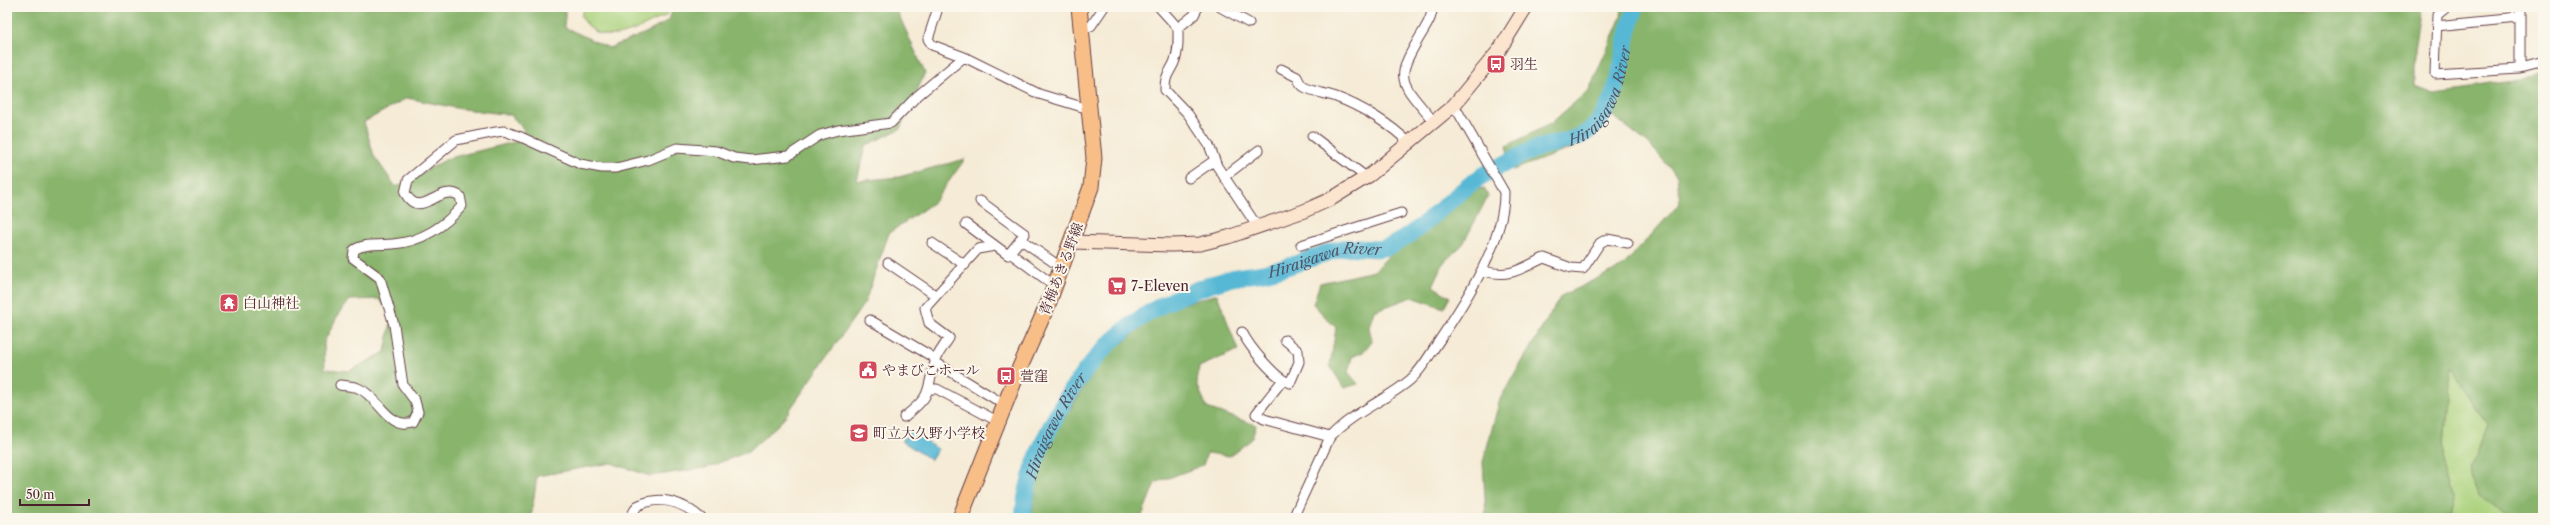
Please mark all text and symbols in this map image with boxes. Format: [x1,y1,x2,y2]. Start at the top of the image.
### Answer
water label: Hiraigawa River [1564,43,1635,150]
bus stop icon: 羽生 [1485,53,1507,75]
place label: 羽生 [1510,55,1538,73]
street label: 青梅あきる野線 [1035,220,1087,318]
water label: Hiraigawa River [1265,238,1383,282]
supermarket icon: 7-Eleven [1106,275,1128,297]
place label: 7-Eleven [1131,277,1189,295]
temple icon: 白山神社 [218,292,240,314]
place label: 白山神社 [243,294,299,312]
public building icon: やまびこホール [857,359,879,381]
place label: やまびこホール [882,361,980,379]
bus stop icon: 萱窪 [995,365,1017,387]
place label: 萱窪 [1020,367,1048,385]
water label: Hiraigawa River [1021,368,1091,482]
school or university icon: 町立大久野小学校 [848,422,870,444]
place label: 町立大久野小学校 [873,424,985,442]
scale bar [20,481,89,507]
text: 50 m [26,487,55,502]

